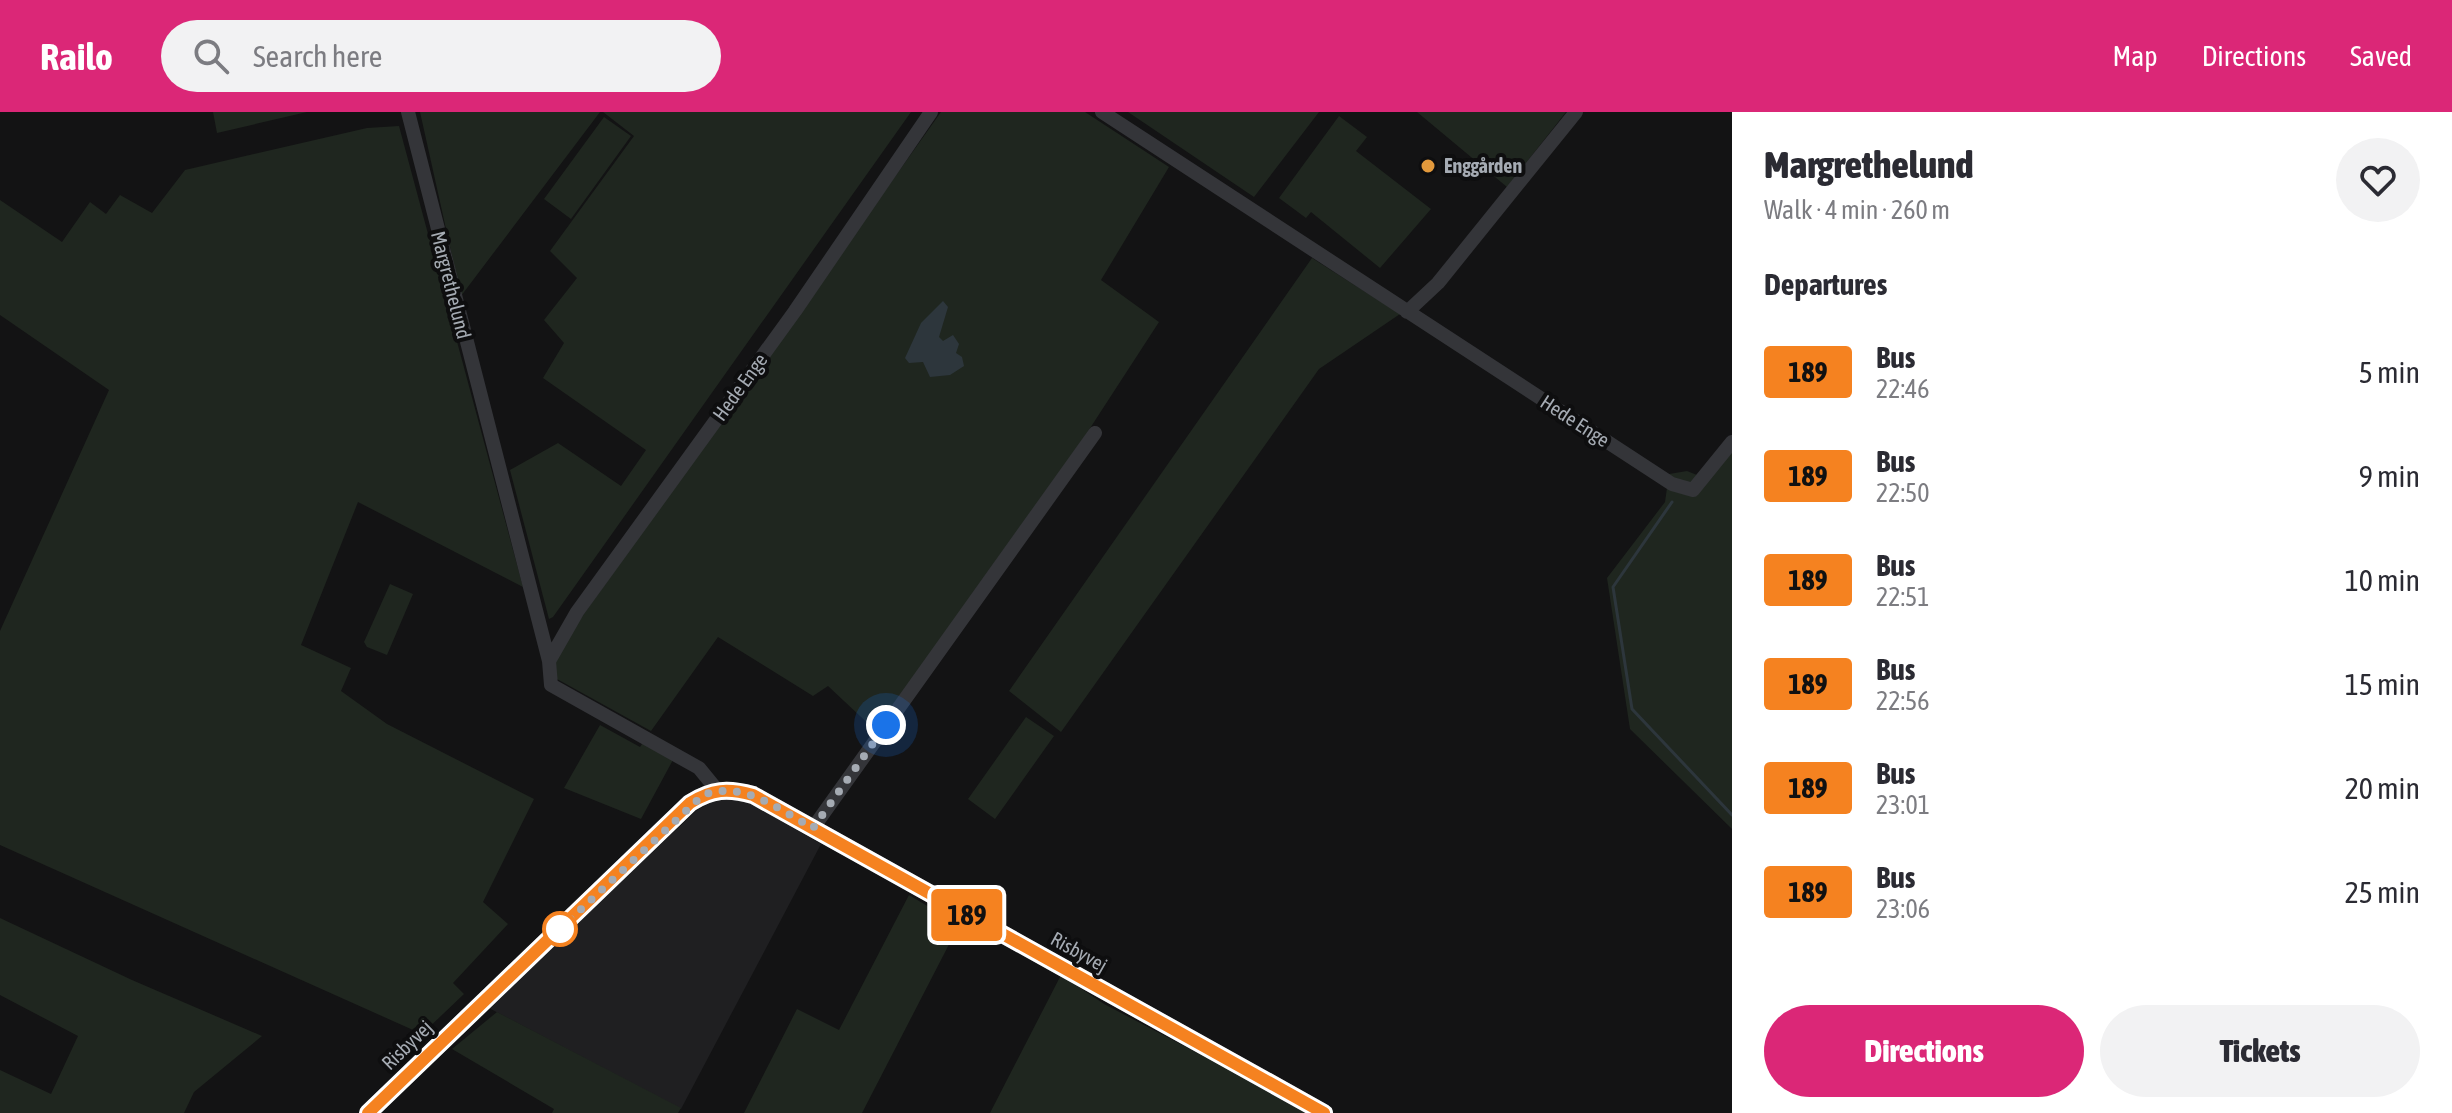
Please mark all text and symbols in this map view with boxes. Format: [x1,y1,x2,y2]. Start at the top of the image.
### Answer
search box [161,20,721,92]
icon: search [189,34,233,78]
text: Railo [40,35,113,78]
text: Search here [253,39,382,73]
text: Map [2113,40,2158,72]
text: Directions [2202,40,2306,72]
text: Saved [2350,40,2412,72]
button: heart [2336,138,2420,222]
text: Margrethelund [1764,143,1974,186]
place label: Enggården [1444,154,1522,177]
marker: Enggården [1419,157,1437,175]
text: Walk · 4 min · 260 m [1764,195,1950,225]
street label: Margrethelund [427,229,476,341]
text: Departures [1764,267,1887,301]
text: Bus [1876,340,1915,374]
street label: Hede Enge [708,349,772,425]
text: 5 min [2359,355,2420,389]
text: 189 [1788,356,1828,388]
text: 22:46 [1876,374,1930,404]
street label: Hede Enge [1537,390,1614,451]
text: Bus [1876,444,1915,478]
text: 9 min [2359,459,2420,493]
text: 189 [1788,460,1828,492]
text: 22:50 [1876,478,1930,508]
text: Bus [1876,548,1915,582]
text: 10 min [2345,563,2420,597]
text: 189 [1788,564,1828,596]
text: 22:51 [1876,582,1930,612]
text: Bus [1876,652,1915,686]
text: 15 min [2345,667,2420,701]
text: 189 [1788,668,1828,700]
text: 22:56 [1876,686,1930,716]
your location [866,705,906,745]
text: Bus [1876,756,1915,790]
text: 20 min [2345,771,2420,805]
text: 189 [1788,772,1828,804]
text: 23:01 [1876,790,1930,820]
text: Bus [1876,860,1915,894]
text: 25 min [2345,875,2420,909]
text: 189 [1788,876,1828,908]
line badge: 189 [921,889,1013,941]
text: 23:06 [1876,894,1930,924]
text: 189 [947,899,987,931]
unlabelled marker [543,912,577,946]
street label: Risbyvej [1047,927,1111,976]
button: Directions [1764,1005,2084,1097]
button: Tickets [2100,1005,2420,1097]
street label: Risbyvej [377,1015,437,1074]

